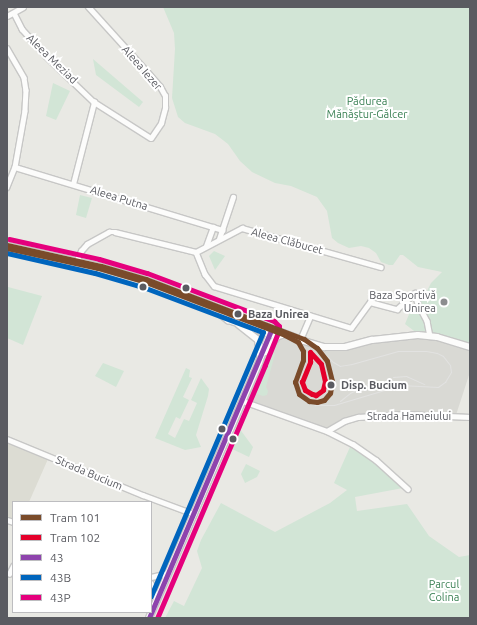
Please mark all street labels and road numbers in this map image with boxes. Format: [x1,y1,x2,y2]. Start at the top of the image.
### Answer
street label: Aleea Meziad [24,31,80,87]
street label: Aleea Iezer [119,43,165,93]
street label: Aleea Putna [89,183,149,213]
street label: Aleea Clăbucet [250,225,324,257]
street label: Strada Hameiului [367,409,451,423]
street label: Strada Bucium [54,453,124,493]

